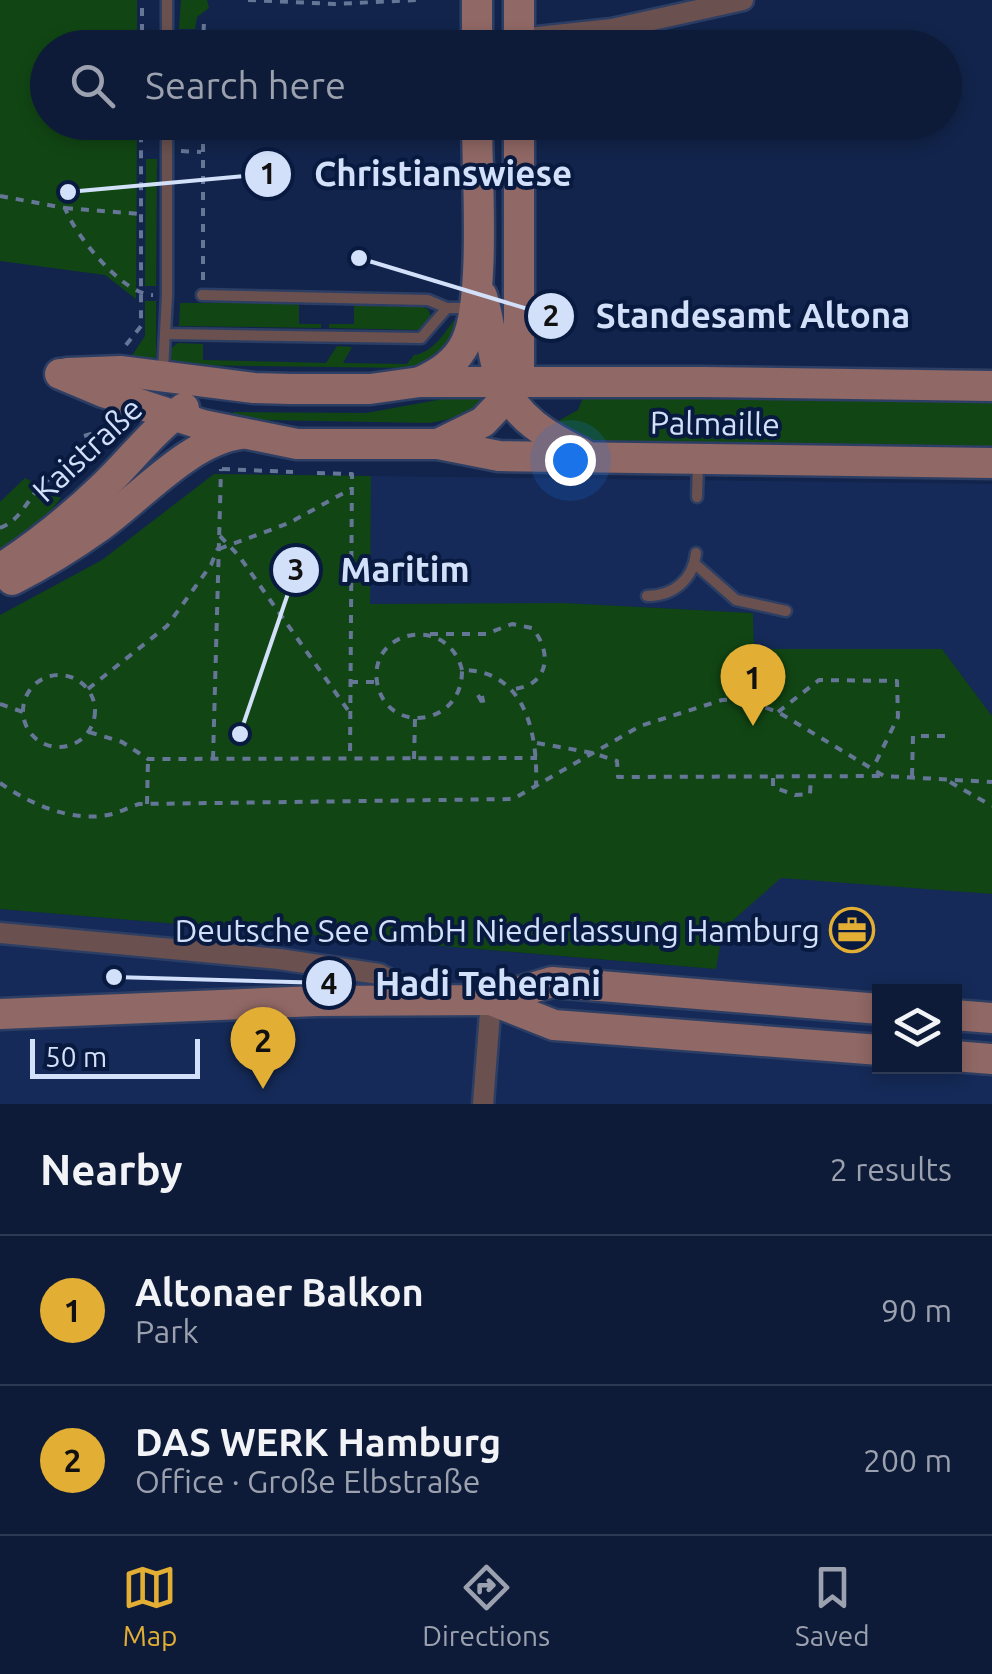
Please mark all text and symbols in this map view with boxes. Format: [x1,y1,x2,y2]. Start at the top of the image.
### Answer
search box [30,30,962,140]
icon: search [65,58,120,113]
text: Search here [145,64,346,106]
callout: Christianswiese [243,141,592,206]
text: Christianswiese [314,153,572,193]
text: 1 [260,156,276,190]
callout: Standesamt Altona [526,283,930,348]
text: Standesamt Altona [596,295,910,335]
text: 2 [543,298,559,332]
street label: Kaistraße [25,390,149,508]
street label: Palmaille [650,404,780,442]
your location [545,435,596,486]
callout: Maritim [271,537,490,602]
text: Maritim [340,549,470,589]
text: 3 [288,552,304,586]
pin: 1 [720,644,786,726]
office icon: Deutsche See GmbH Niederlassung Hamburg [829,907,875,953]
place label: Deutsche See GmbH Niederlassung Hamburg [175,912,820,948]
callout: Hadi Teherani [304,951,621,1016]
text: Hadi Teherani [375,963,601,1003]
text: 4 [321,966,337,1000]
map controls [872,984,962,1074]
button: layers [872,984,962,1074]
pin: 2 [230,1006,296,1089]
scale bar [30,1034,200,1078]
text: 50 m [45,1041,107,1072]
text: Nearby [40,1146,183,1193]
text: 2 results [830,1151,952,1187]
text: Altonaer Balkon [135,1271,424,1313]
text: 1 [63,1292,82,1328]
text: 90 m [881,1292,952,1328]
text: Park [135,1313,199,1349]
text: DAS WERK Hamburg [135,1421,501,1463]
text: 2 [63,1442,82,1478]
text: 200 m [863,1442,952,1478]
text: Office · Große Elbstraße [135,1463,480,1499]
tab: Map [122,1560,178,1651]
tab: Directions [422,1560,550,1651]
tab: Saved [795,1560,870,1651]

